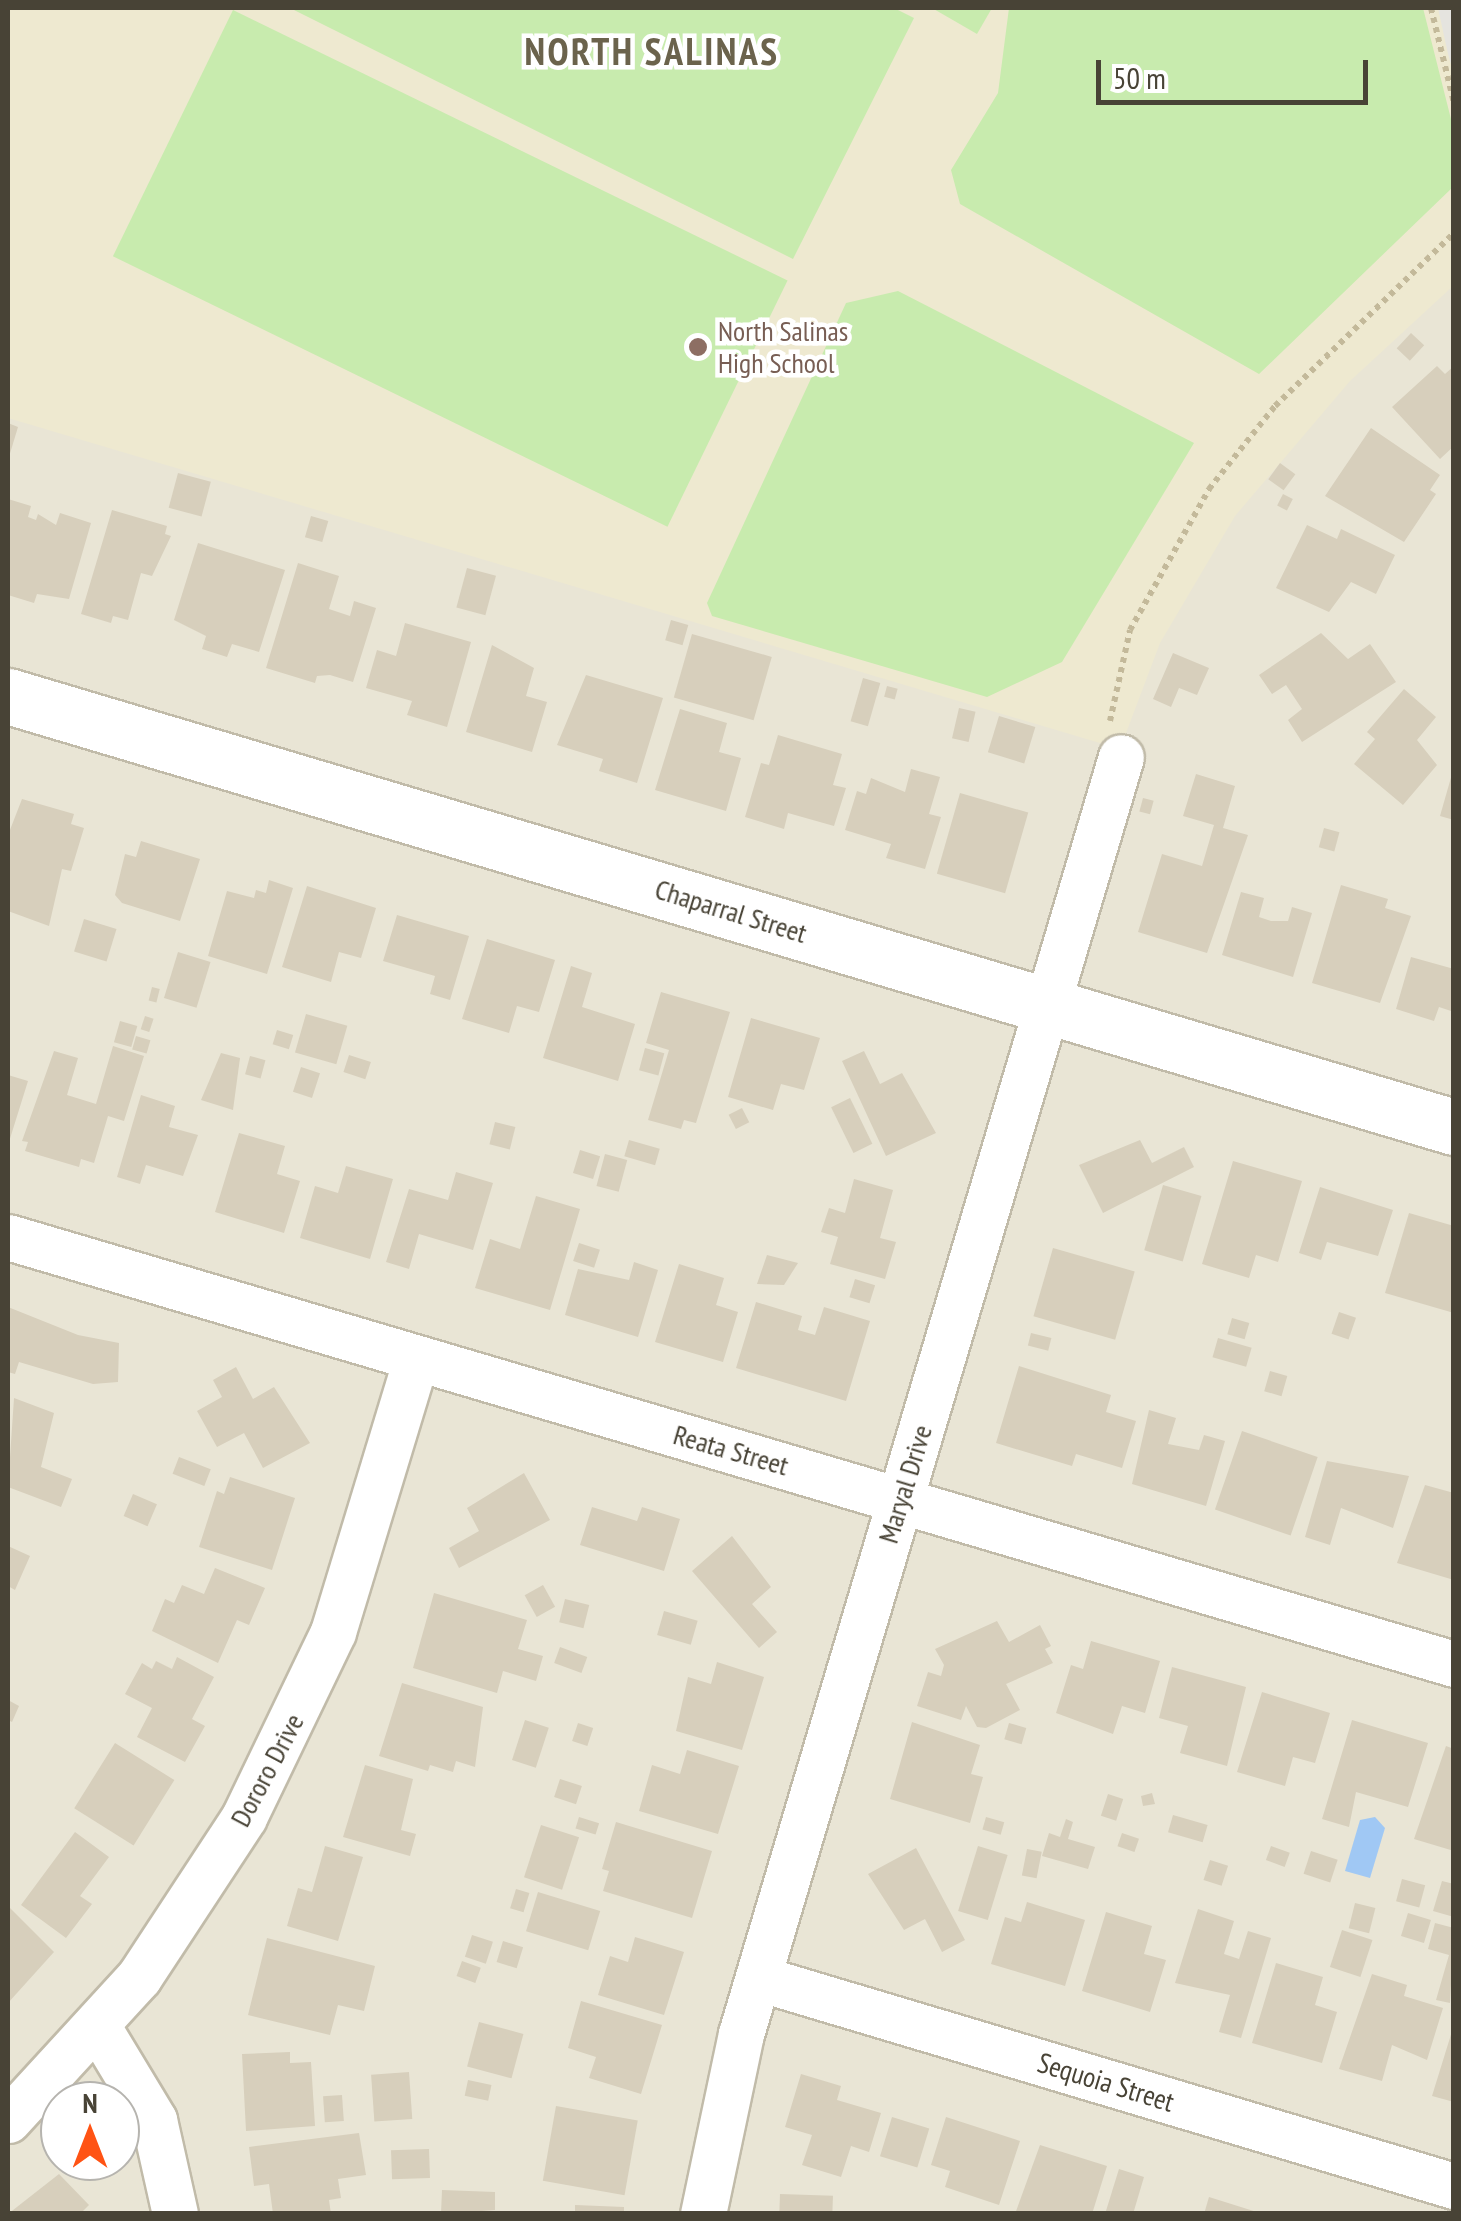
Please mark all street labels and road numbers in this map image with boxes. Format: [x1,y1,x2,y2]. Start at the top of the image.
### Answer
street label: Chaparral Street [651,872,811,950]
street label: Reata Street [670,1418,792,1482]
street label: Maryal Drive [871,1421,939,1547]
street label: Dororo Drive [223,1708,311,1832]
street label: Sequoia Street [1034,2045,1178,2119]

